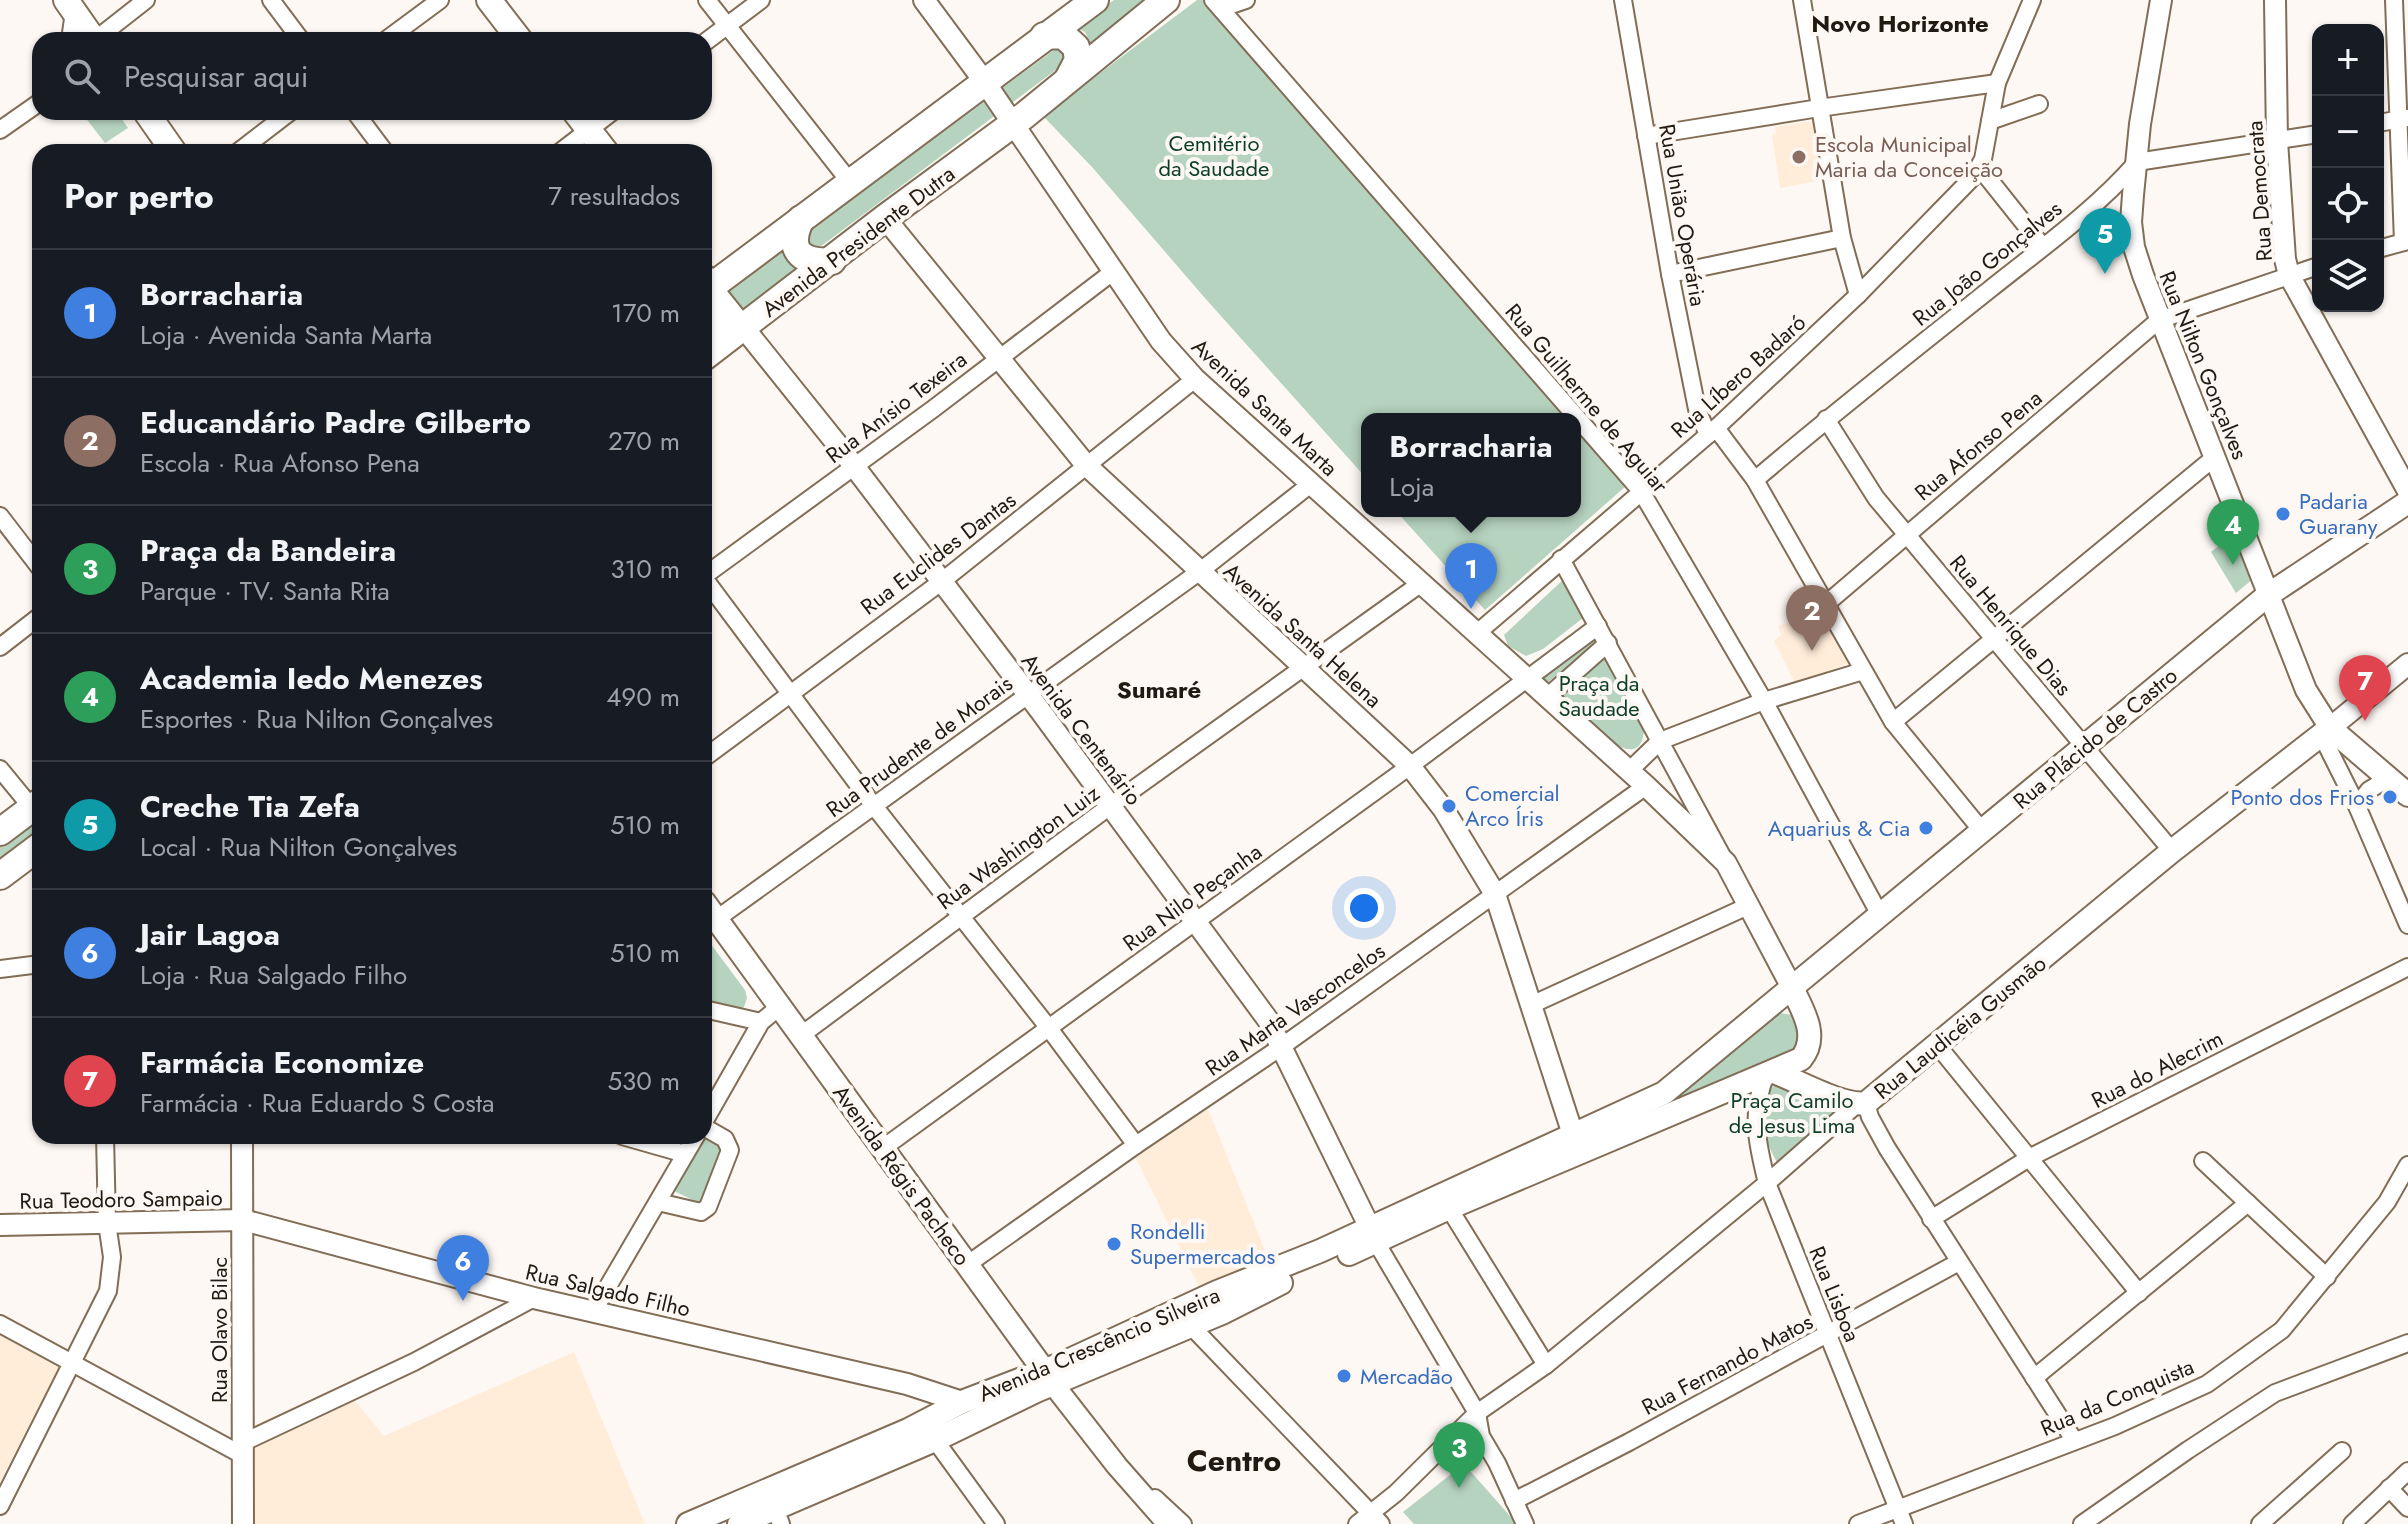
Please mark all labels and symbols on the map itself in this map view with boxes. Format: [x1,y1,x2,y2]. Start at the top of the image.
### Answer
district label: Novo Horizonte [1811,6,1989,41]
street label: Rua Democrata [2238,120,2280,262]
street label: Rua União Operária [1651,121,1715,309]
park label: Cemitério da Saudade [1159,127,1269,184]
place label: Escola Municipal Maria da Conceição [1815,128,2003,185]
marker: Escola Municipal Maria da Conceição [1790,148,1808,166]
street label: Avenida Presidente Dutra [755,158,961,324]
street label: Rua João Gonçalves [1905,193,2069,333]
pin: 5 [2079,208,2131,274]
street label: Rua Nilton Gonçalves [2152,266,2256,464]
street label: Rua Guilherme de Aguiar [1498,296,1676,500]
street label: Rua Líbero Badaró [1664,307,1812,445]
street label: Avenida Santa Marta [1185,331,1345,483]
street label: Rua Anísio Texeira [819,343,973,471]
street label: Rua Afonso Pena [1907,382,2049,508]
street label: Rua Euclides Dantas [854,484,1022,622]
place label: Padaria Guarany [2299,485,2378,542]
pin: 4 [2207,499,2259,565]
marker: Padaria Guarany [2274,505,2292,523]
pin: 1 [1445,543,1497,609]
street label: Rua Henrique Dias [1942,548,2080,702]
street label: Avenida Santa Helena [1217,555,1389,715]
pin: 2 [1786,585,1838,651]
street label: Avenida Centenário [1014,646,1150,812]
pin: 7 [2339,655,2391,721]
street label: Rua Plácido de Castro [2006,660,2184,816]
street label: Rua Prudente de Morais [819,667,1019,825]
park label: Praça da Saudade [1558,667,1640,724]
district label: Sumaré [1117,672,1201,707]
street label: Rua Washington Luiz [930,777,1106,917]
place label: Comercial Arco Íris [1465,777,1560,834]
place label: Ponto dos Frios [2230,781,2374,813]
marker: Ponto dos Frios [2381,788,2399,806]
marker: Comercial Arco Íris [1440,797,1458,815]
place label: Aquarius & Cia [1768,812,1910,844]
marker: Aquarius & Cia [1917,819,1935,837]
street label: Rua Nilo Peçanha [1116,836,1268,958]
your location [1344,888,1384,928]
street label: Rua Marta Vasconcelos [1199,935,1392,1083]
street label: Rua Laudicéia Gusmão [1867,947,2053,1107]
street label: Rua do Alecrim [2086,1022,2228,1116]
street label: Avenida Régis Pacheco [825,1078,979,1272]
park label: Praça Camilo de Jesus Lima [1729,1084,1855,1141]
street label: Rua Teodoro Sampaio [19,1181,223,1217]
place label: Rondelli Supermercados [1130,1215,1275,1272]
pin: 6 [437,1235,489,1301]
marker: Rondelli Supermercados [1105,1235,1123,1253]
street label: Rua Lisboa [1801,1241,1869,1347]
street label: Rua Salgado Filho [522,1255,694,1325]
street label: Rua Olavo Bilac [203,1257,235,1403]
street label: Avenida Crescêncio Silveira [973,1279,1225,1409]
street label: Rua Fernando Matos [1636,1305,1818,1423]
street label: Rua da Conquista [2035,1350,2199,1444]
place label: Mercadão [1360,1360,1453,1392]
marker: Mercadão [1335,1367,1353,1385]
pin: 3 [1433,1422,1485,1488]
district label: Centro [1187,1439,1281,1482]

